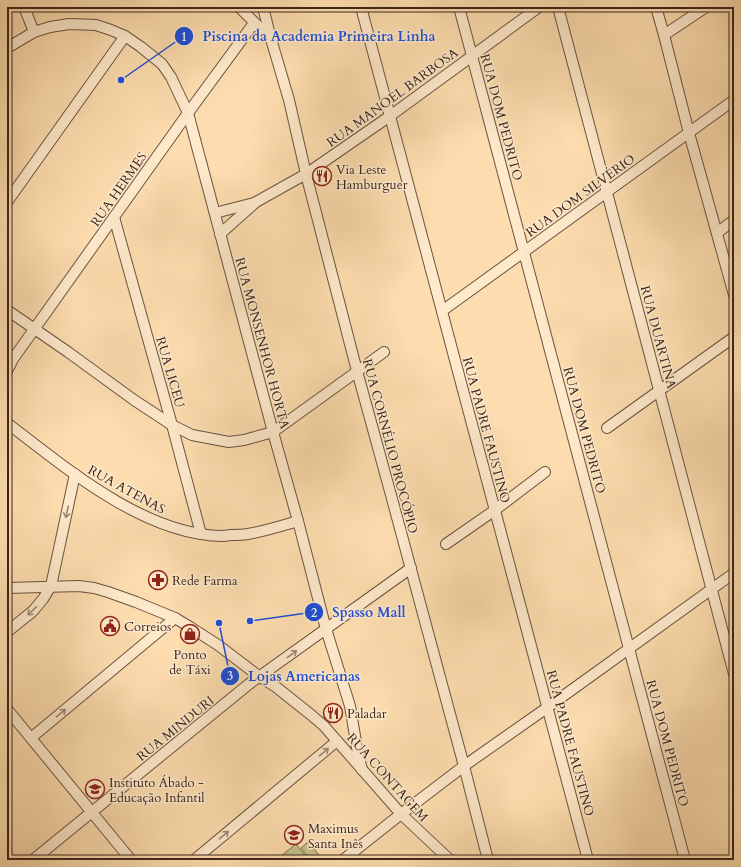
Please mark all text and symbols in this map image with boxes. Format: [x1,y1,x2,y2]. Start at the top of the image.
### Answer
callout: Piscina da Academia Primeira Linha [174,23,443,49]
text: Piscina da Academia Primeira Linha [203,27,436,46]
text: 1 [181,29,187,45]
street label: RUA MANOEL BARBOSA [323,44,463,152]
street label: RUA DOM PEDRITO [475,52,527,183]
street label: RUA HERMES [86,149,151,230]
street label: RUA DOM SILVÉRIO [522,150,639,242]
place label: Via Leste Hamburguer [336,161,408,194]
restaurant icon: Via Leste Hamburguer [311,165,333,187]
street label: RUA MONSENHOR HORTA [230,255,294,432]
street label: RUA DUARTINA [636,284,681,392]
street label: RUA LICEU [151,335,189,410]
street label: RUA PADRE FAUSTINO [458,355,514,505]
street label: RUA CORNÉLIO PROCÓPIO [358,357,422,536]
street label: RUA DOM PEDRITO [558,365,610,496]
street label: RUA ATENAS [85,461,169,519]
one-way arrow [62,505,70,518]
pharmacy icon: Rede Farma [147,569,169,591]
place label: Rede Farma [172,572,238,590]
callout: Spasso Mall [304,599,413,625]
text: Spasso Mall [332,603,406,622]
text: 2 [311,605,317,621]
one-way arrow [27,606,37,616]
public building icon: Correios [99,615,121,637]
place label: Correios [124,618,171,636]
shop icon: Ponto de Táxi [179,623,201,645]
place label: Ponto de Táxi [169,646,211,679]
one-way arrow [286,650,297,658]
callout: Lojas Americanas [220,663,368,689]
text: Lojas Americanas [248,667,360,686]
text: 3 [227,668,233,684]
street label: RUA PADRE FAUSTINO [542,668,598,818]
street label: RUA DOM PEDRITO [641,678,693,809]
street label: RUA MINDURI [133,692,218,766]
restaurant icon: Paladar [322,702,344,724]
place label: Paladar [347,705,387,723]
one-way arrow [55,709,66,717]
street label: RUA CONTAGEM [342,729,432,826]
one-way arrow [318,747,329,756]
place label: Instituto Ábado - Educação Infantil [109,774,205,807]
school or university icon: Instituto Ábado - Educação Infantil [84,778,106,800]
place label: Maximus Santa Inês [308,820,363,853]
school or university icon: Maximus Santa Inês [283,824,305,846]
one-way arrow [219,830,229,839]

